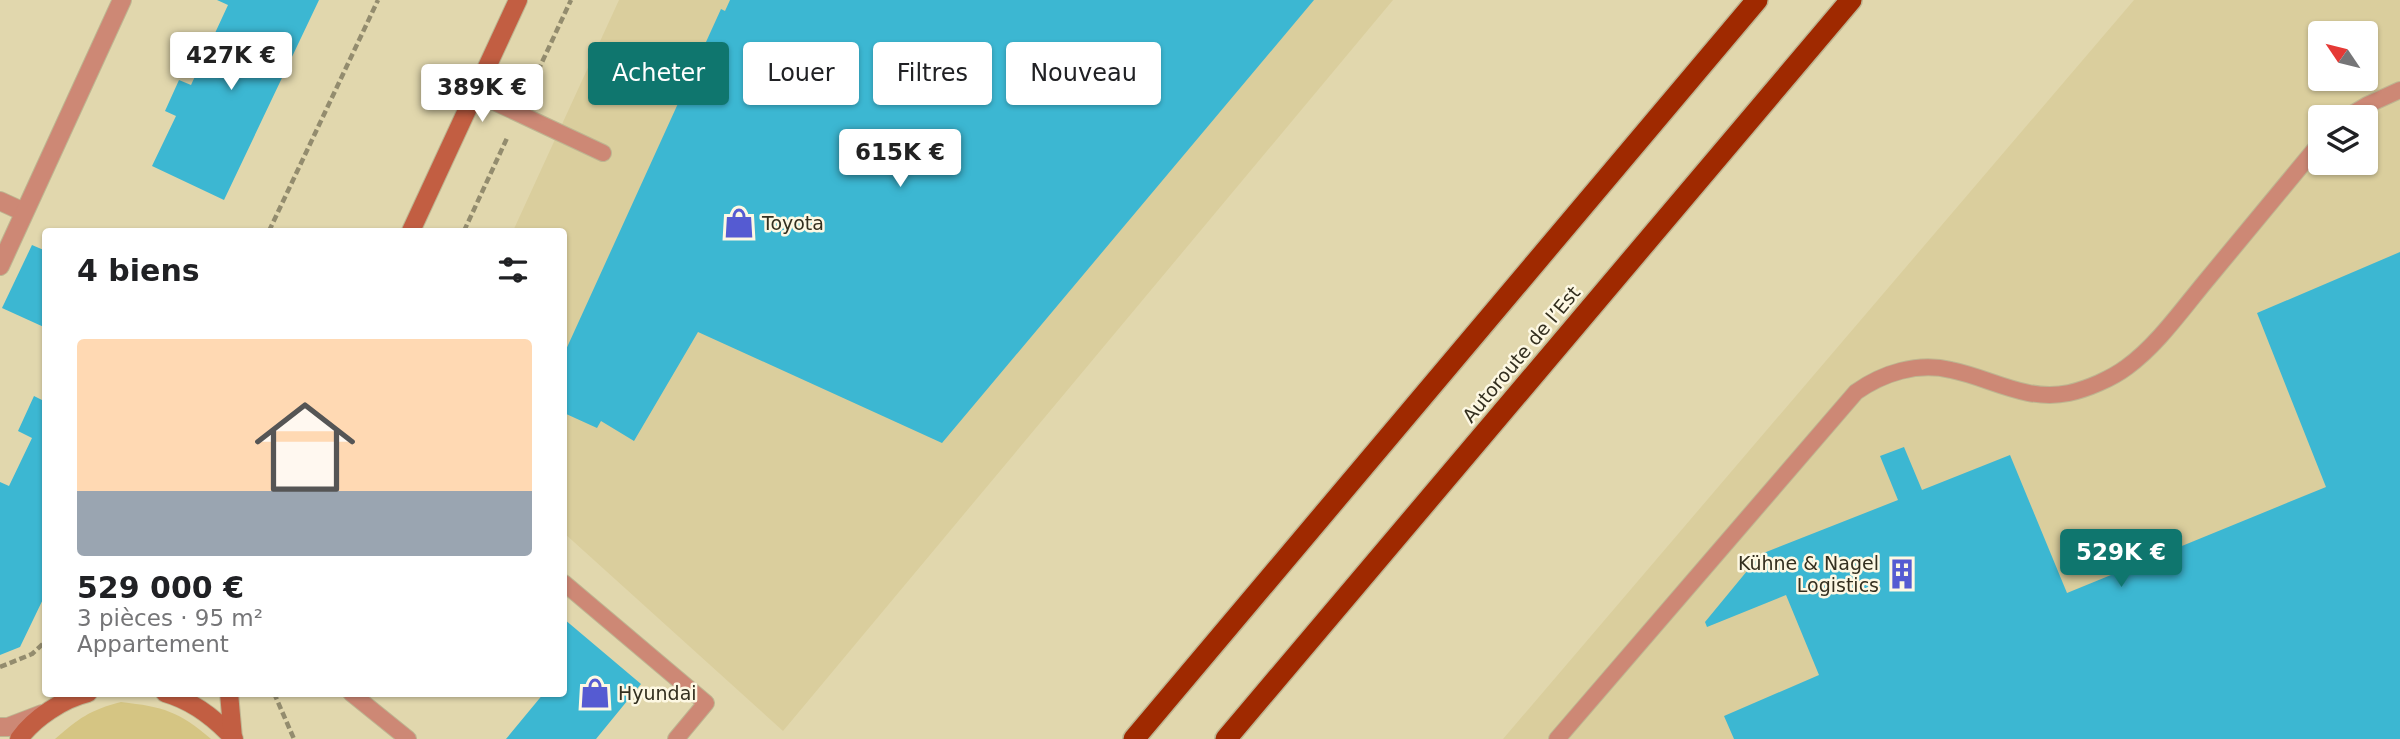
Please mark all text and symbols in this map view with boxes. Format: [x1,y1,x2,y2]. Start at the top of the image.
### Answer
north arrow [2308,21,2378,91]
map controls [2308,21,2378,175]
pin: 427K € [174,32,288,92]
text: 427K € [186,42,276,68]
chip: Acheter [588,42,729,105]
chip: Louer [743,42,859,105]
chip: Filtres [873,42,992,105]
chip: Nouveau [1006,42,1161,105]
pin: 389K € [425,64,539,124]
text: 389K € [437,74,527,100]
button: layers [2308,105,2378,175]
pin: 615K € [843,130,957,189]
text: 615K € [855,139,945,165]
shop icon: Toyota [722,206,756,240]
place label: Toyota [761,212,824,234]
icon: filters [494,251,532,289]
text: 4 biens [77,253,200,288]
street label: Autoroute de l’Est [1458,281,1584,427]
icon: home [242,384,368,510]
pin: 529K € [2064,530,2178,589]
text: 529K € [2076,539,2166,565]
place label: Kühne & Nagel Logistics [1738,552,1879,596]
building icon: Kühne & Nagel Logistics [1885,557,1919,591]
text: 529 000 € [77,570,244,605]
text: 3 pièces · 95 m² [77,605,263,631]
text: Appartement [77,631,229,657]
shop icon: Hyundai [578,676,612,710]
place label: Hyundai [618,682,697,704]

